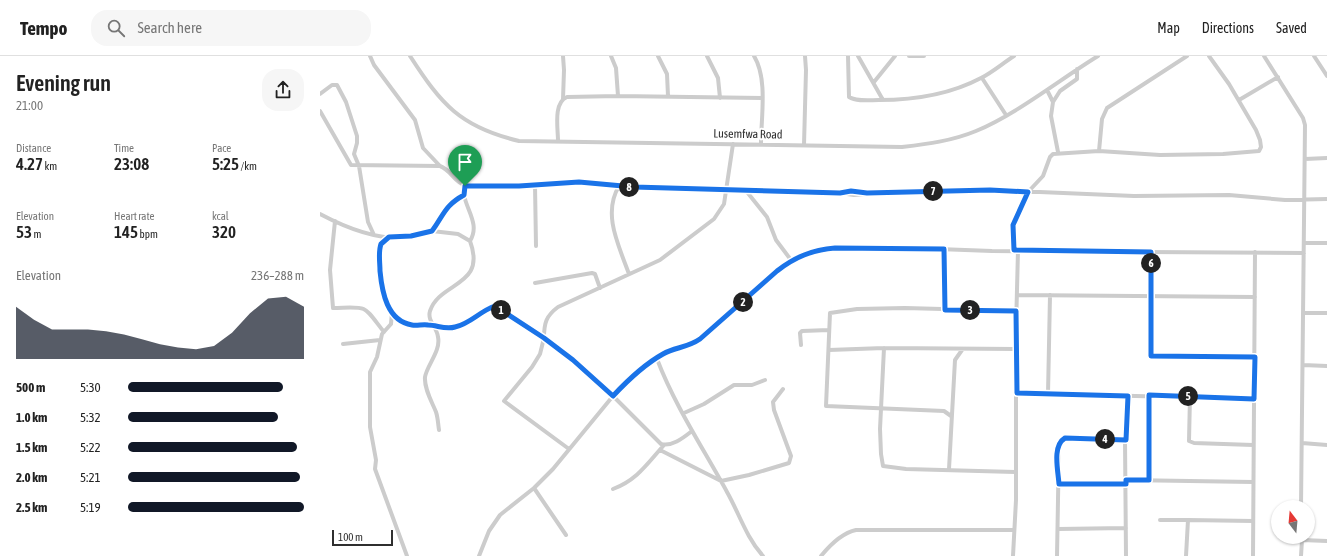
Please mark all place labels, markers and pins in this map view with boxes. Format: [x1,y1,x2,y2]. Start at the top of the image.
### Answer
pin [448,145,482,186]
pin: 8 [619,177,639,197]
pin: 7 [923,181,943,201]
pin: 6 [1141,253,1161,273]
pin: 2 [733,292,753,312]
pin: 1 [491,300,511,320]
pin: 3 [960,300,980,320]
pin: 5 [1178,386,1198,406]
pin: 4 [1095,429,1115,449]

